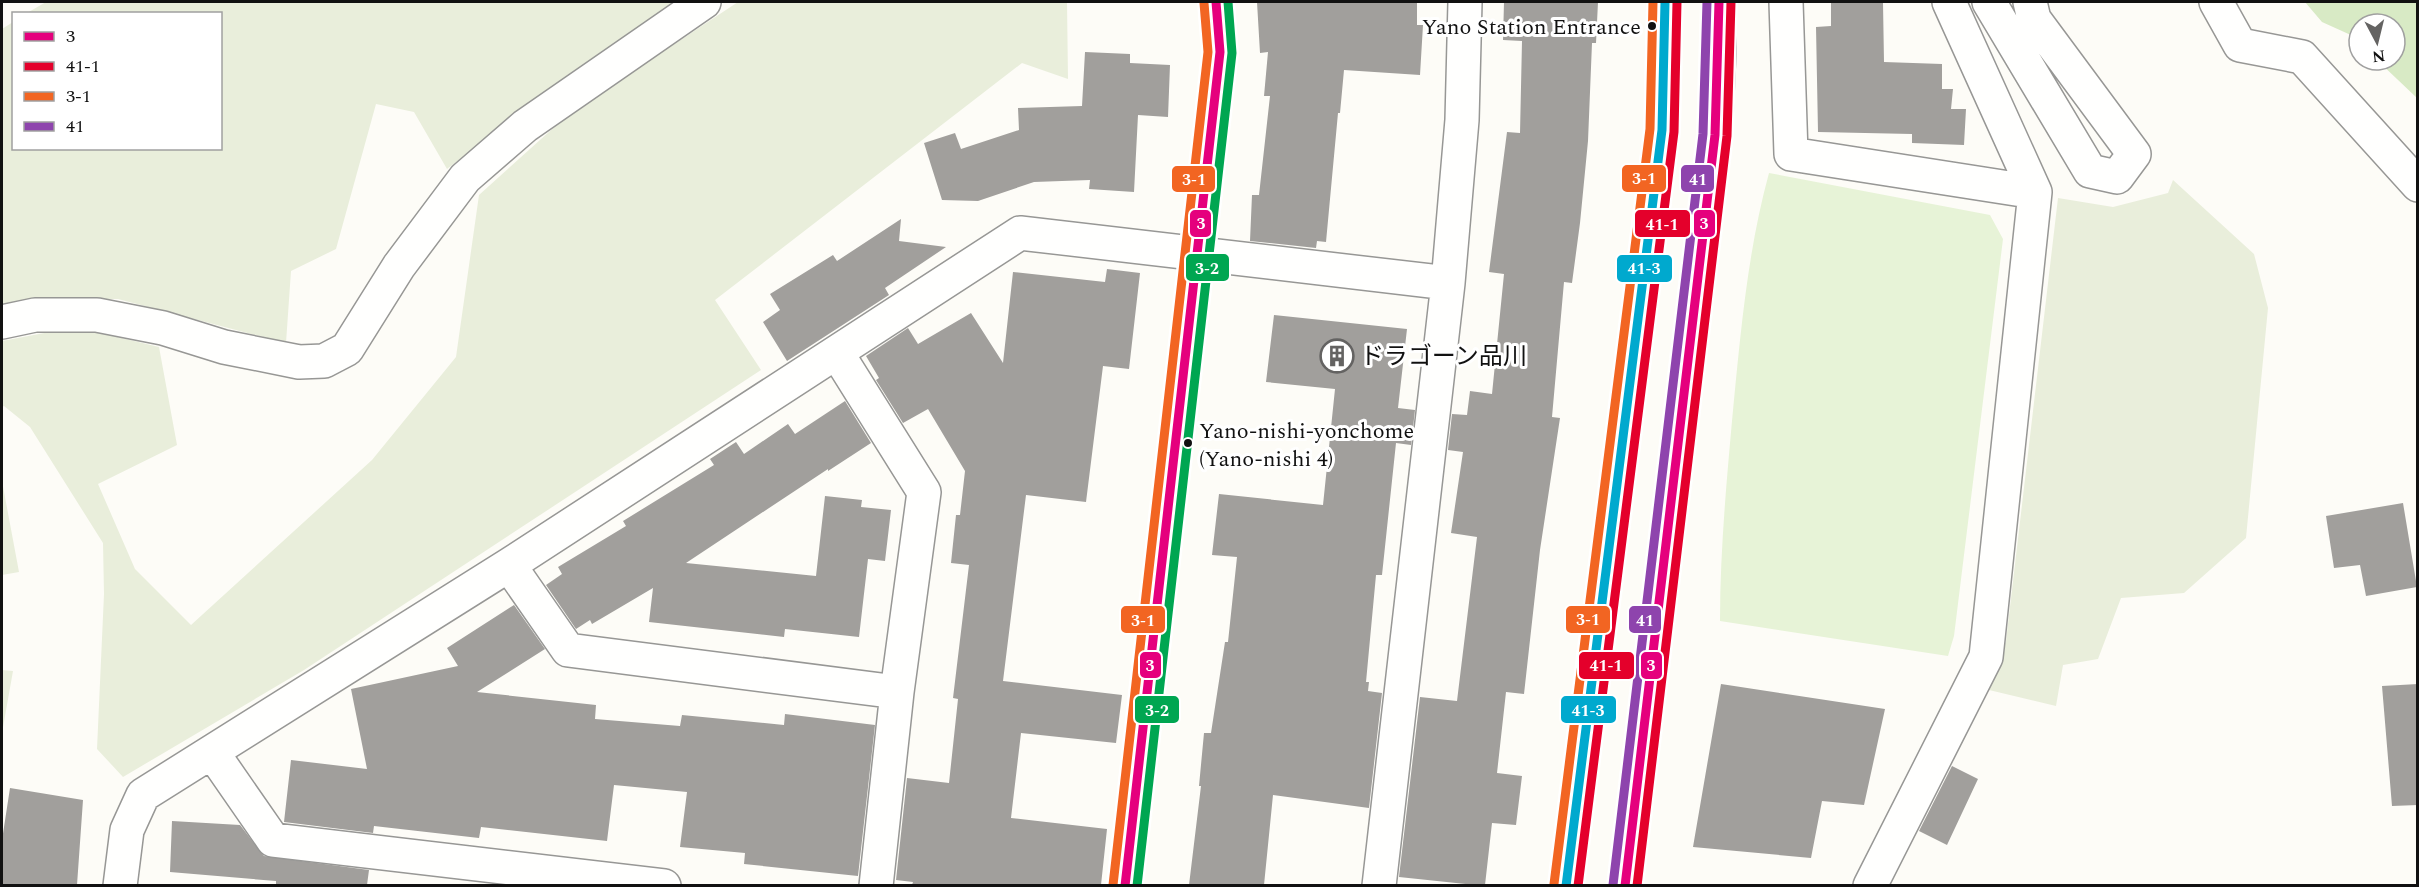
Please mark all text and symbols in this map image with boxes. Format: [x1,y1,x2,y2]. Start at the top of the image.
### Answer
place label: Yano Station Entrance [1422,11,1641,44]
legend [12,12,222,150]
north arrow [2347,12,2407,72]
marker: Yano Station Entrance [1646,20,1658,32]
text: 3 [66,23,75,50]
text: N [2371,43,2387,69]
text: 41-1 [66,53,100,80]
text: 3-1 [66,83,91,110]
text: 41 [66,113,84,140]
line badge: 3-1 [1621,164,1667,193]
line badge: 41 [1680,164,1715,193]
line badge: 3-1 [1171,165,1216,193]
text: 3-1 [1632,167,1656,191]
text: 3-1 [1182,168,1206,192]
text: 41 [1689,168,1707,192]
line badge: 3 [1189,209,1212,238]
line badge: 41-1 [1634,209,1691,238]
line badge: 3 [1693,209,1716,238]
text: 3 [1197,212,1206,236]
text: 3 [1700,212,1709,236]
text: 41-1 [1646,213,1678,237]
line badge: 3-2 [1185,253,1230,282]
line badge: 41-3 [1616,254,1673,283]
text: 3-2 [1195,257,1219,281]
text: 41-3 [1628,257,1660,281]
building icon: ドラゴーン品川 [1319,338,1355,374]
place label: ドラゴーン品川 [1360,339,1527,375]
place label: Yano-nishi-yonchome (Yano-nishi 4) [1199,415,1414,476]
marker: Yano-nishi-yonchome (Yano-nishi 4) [1182,437,1194,449]
line badge: 3-1 [1120,605,1166,634]
line badge: 3-1 [1565,605,1611,634]
line badge: 41 [1628,605,1662,634]
text: 3-1 [1576,608,1600,632]
text: 3-1 [1131,609,1155,633]
text: 41 [1636,609,1654,633]
line badge: 3 [1139,651,1162,679]
line badge: 41-1 [1578,651,1635,680]
line badge: 3 [1640,651,1663,680]
text: 3 [1146,654,1155,678]
text: 41-1 [1590,654,1622,678]
text: 3 [1647,654,1656,678]
line badge: 3-2 [1134,695,1180,724]
line badge: 41-3 [1560,695,1617,724]
text: 3-2 [1145,699,1169,723]
text: 41-3 [1572,699,1604,723]

